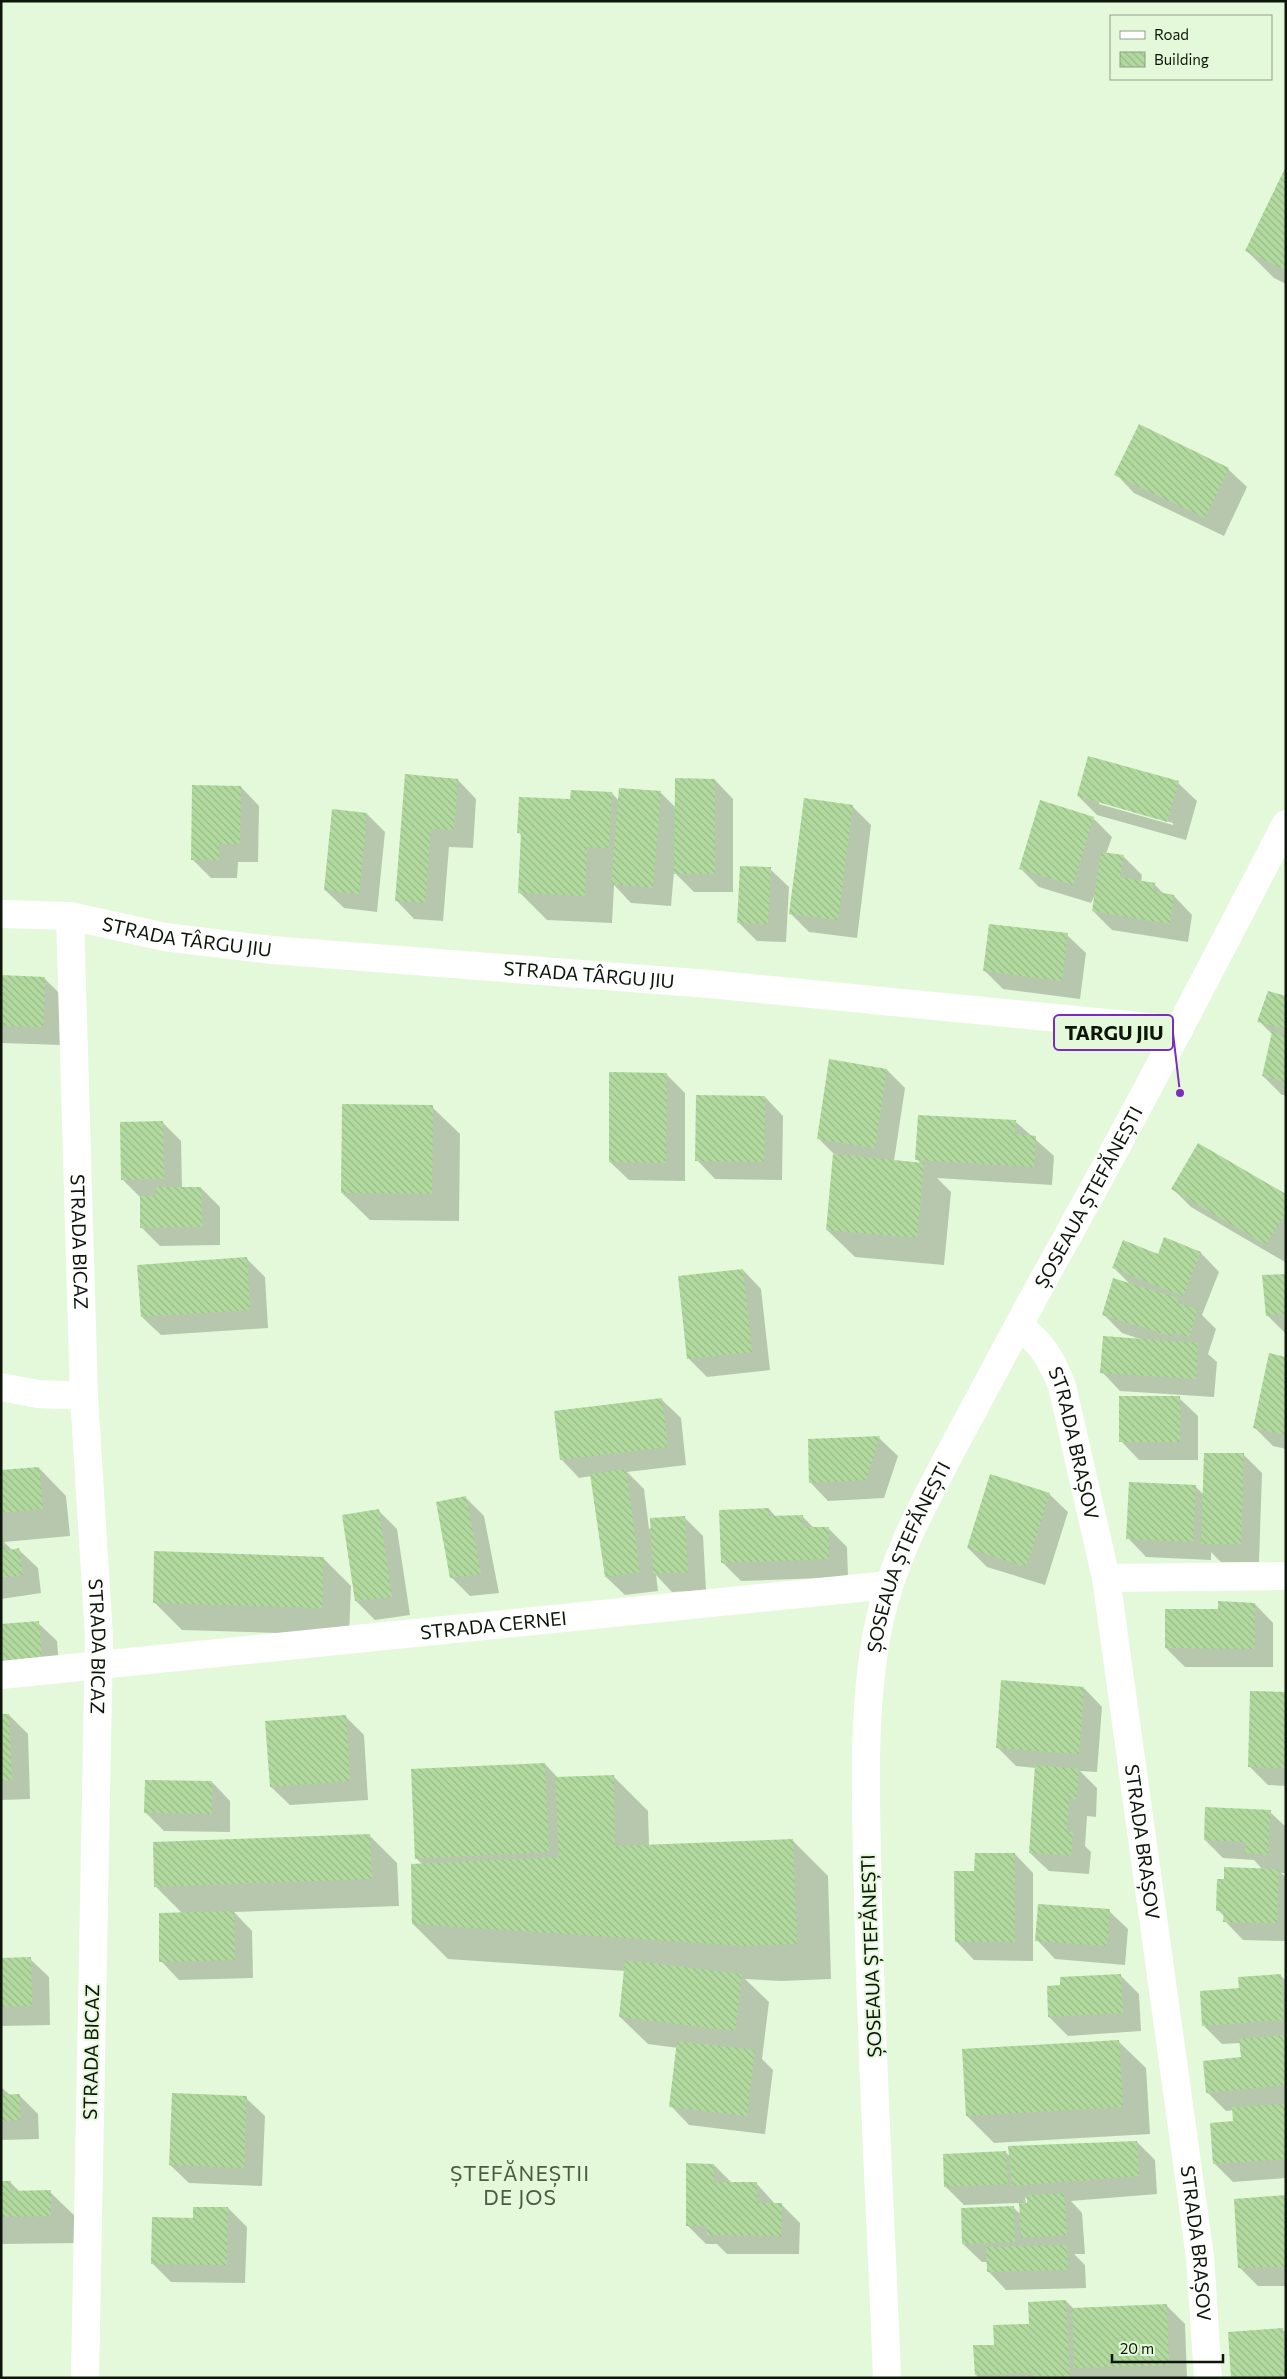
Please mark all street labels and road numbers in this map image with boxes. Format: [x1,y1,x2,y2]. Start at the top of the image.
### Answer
street label: STRADA TÂRGU JIU [100,911,273,961]
street label: STRADA TÂRGU JIU [503,956,675,992]
street label: ȘOSEAUA ȘTEFĂNEȘTI [1029,1102,1147,1293]
street label: STRADA BICAZ [67,1174,93,1310]
street label: STRADA BRAȘOV [1044,1363,1104,1522]
street label: ȘOSEAUA ȘTEFĂNEȘTI [862,1458,955,1654]
street label: STRADA BICAZ [84,1578,111,1714]
street label: STRADA CERNEI [419,1606,568,1643]
street label: STRADA BRAȘOV [1121,1763,1165,1921]
street label: ȘOSEAUA ȘTEFĂNEȘTI [855,1854,888,2058]
street label: STRADA BICAZ [78,1984,103,2120]
street label: STRADA BRAȘOV [1176,2164,1216,2322]

